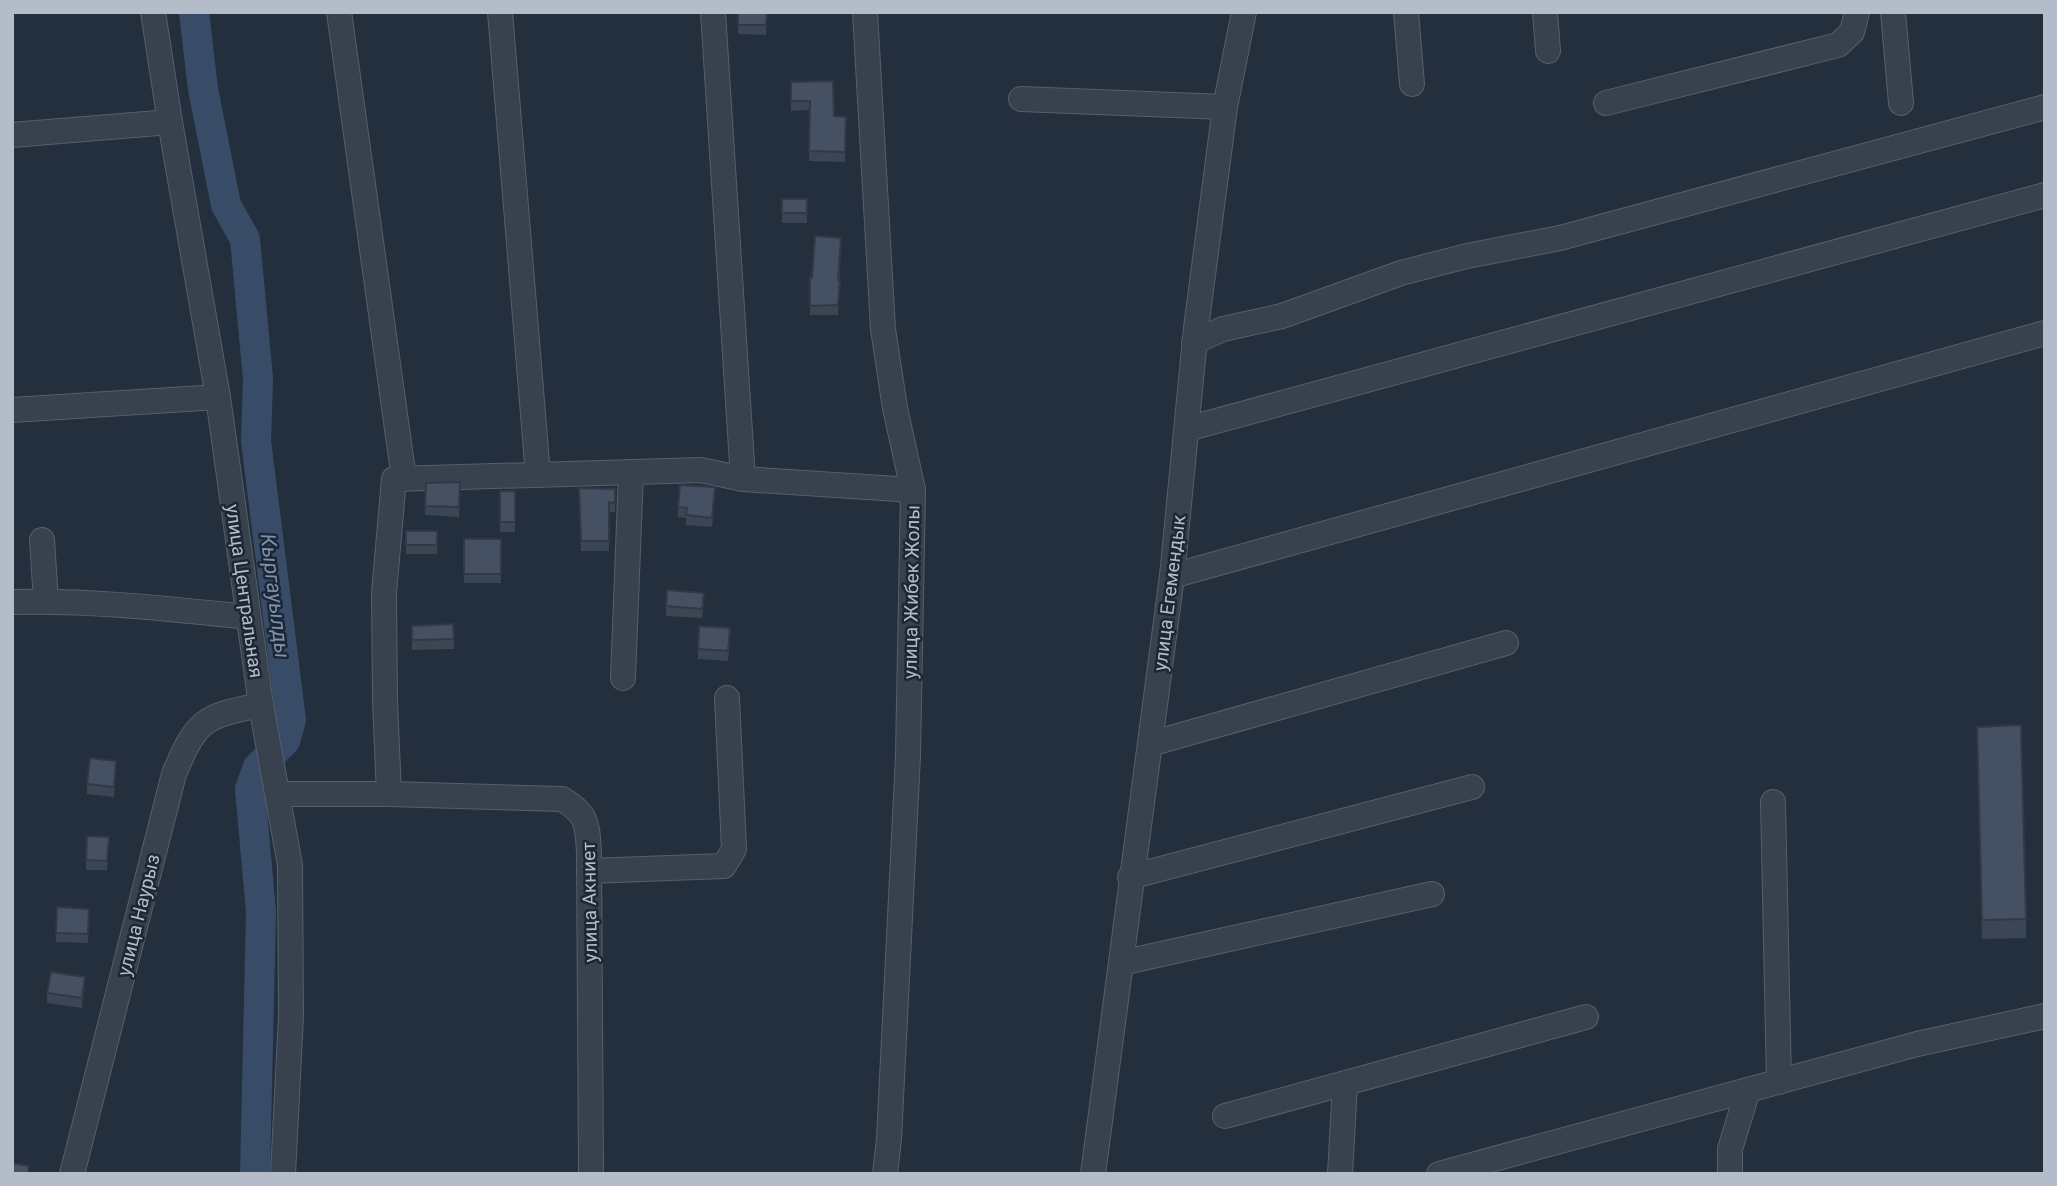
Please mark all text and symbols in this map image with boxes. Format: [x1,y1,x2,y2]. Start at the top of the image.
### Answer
street label: улица Центральная [221,503,268,679]
street label: улица Жибек Жолы [898,505,925,679]
street label: улица Егемендык [1149,513,1191,672]
water label: Кыргауылды [255,532,295,660]
street label: улица Акниет [577,842,602,962]
street label: улица Наурыз [112,852,165,978]

